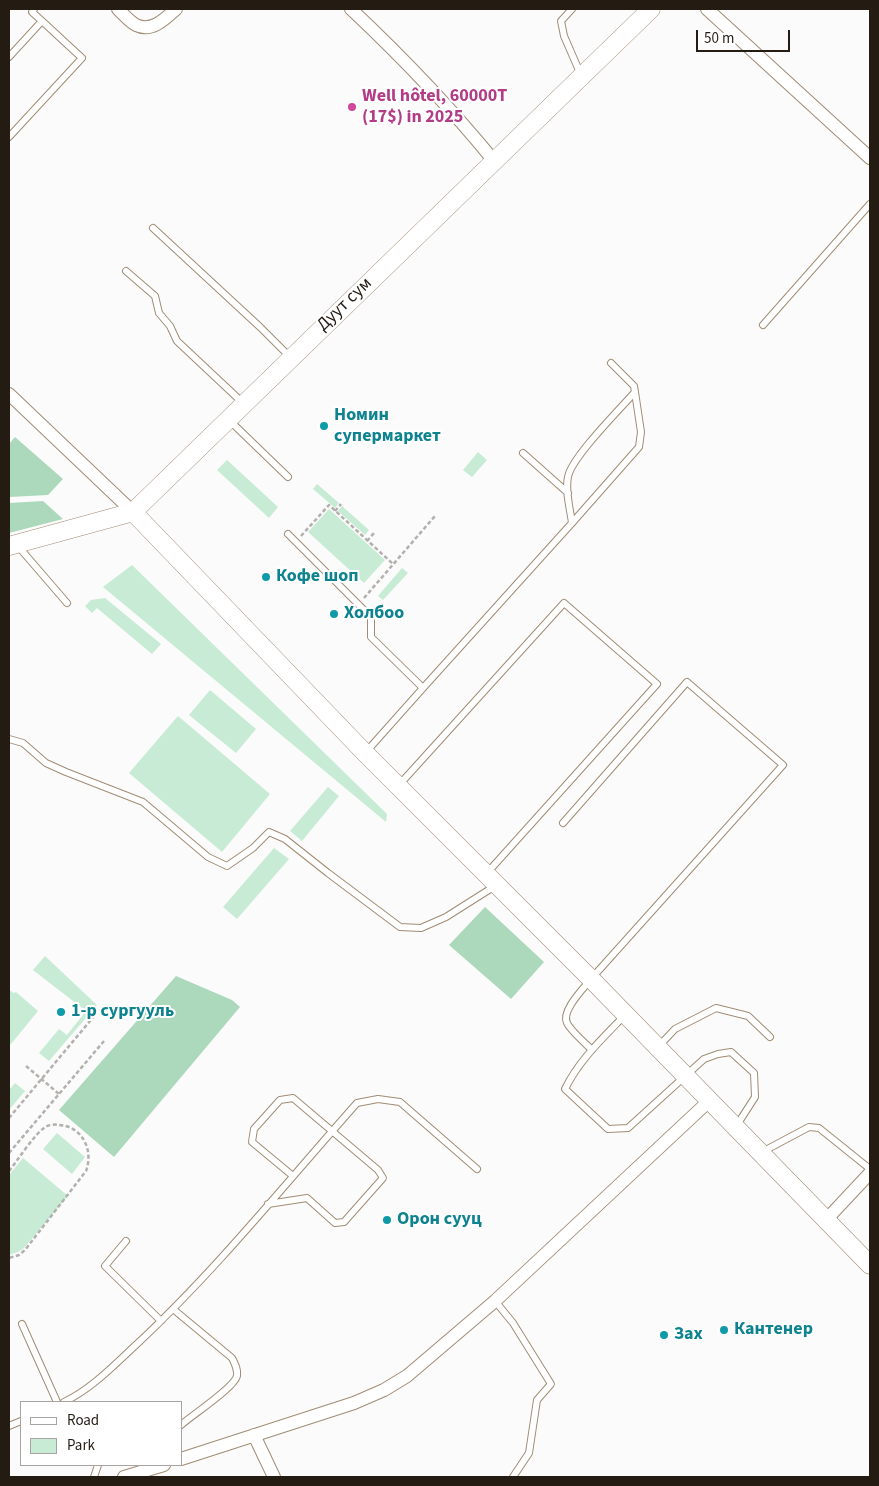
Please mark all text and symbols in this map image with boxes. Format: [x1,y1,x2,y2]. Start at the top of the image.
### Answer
scale bar [699,20,793,52]
text: 50 m [704,28,734,49]
place label: Well hôtel, 60000T (17$) in 2025 [362,86,507,128]
marker: Well hôtel, 60000T (17$) in 2025 [346,101,358,113]
street label: Дуут сум [313,273,377,337]
place label: Номин супермаркет [334,405,441,448]
marker: Номин супермаркет [318,420,330,432]
place label: Кофе шоп [276,566,358,588]
marker: Кофе шоп [260,571,272,583]
place label: Холбоо [344,603,404,625]
marker: Холбоо [328,608,340,620]
place label: 1-р сургууль [71,1001,174,1023]
marker: 1-р сургууль [55,1006,67,1018]
place label: Орон сууц [397,1209,482,1231]
marker: Орон сууц [381,1214,393,1226]
place label: Кантенер [734,1319,813,1341]
place label: Зах [674,1324,703,1346]
marker: Кантенер [718,1324,730,1336]
marker: Зах [658,1329,670,1341]
legend [20,1401,182,1466]
text: Road [67,1410,99,1431]
text: Park [67,1435,95,1456]

